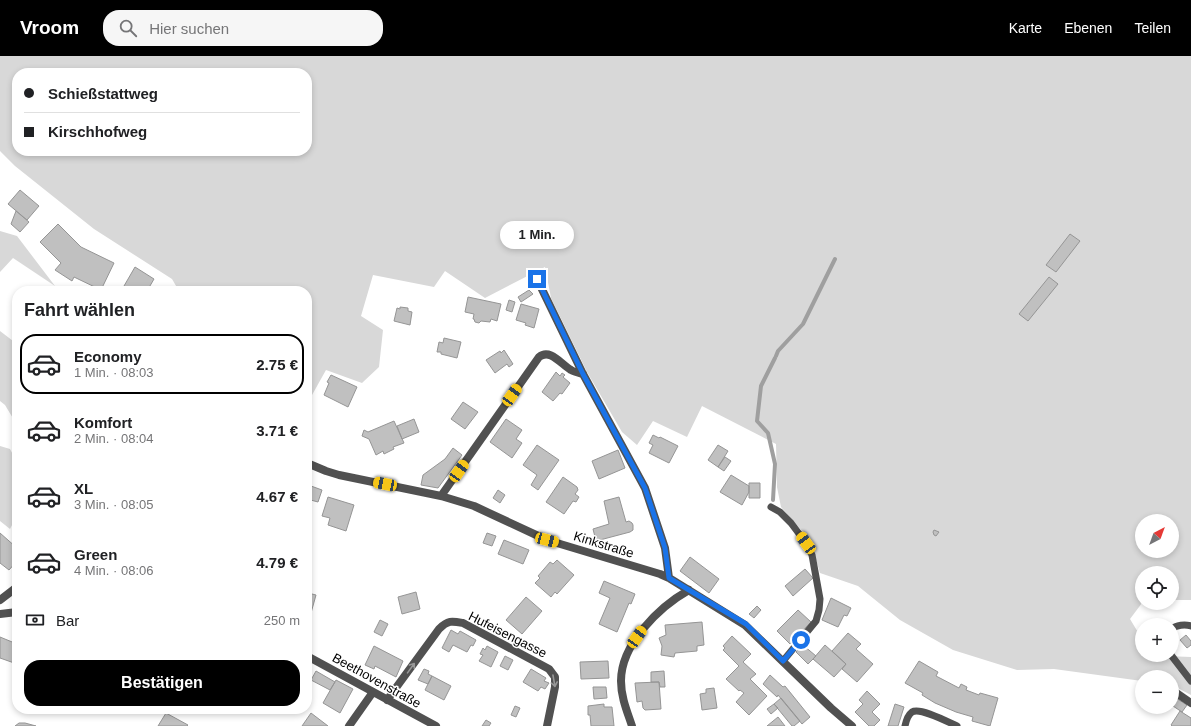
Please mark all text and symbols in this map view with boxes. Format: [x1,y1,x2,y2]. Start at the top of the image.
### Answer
search box [103,10,383,46]
text: Vroom [20,17,79,38]
icon: search [117,17,139,39]
text: Hier suchen [149,20,229,37]
text: Karte [1009,20,1042,36]
text: Ebenen [1064,20,1112,36]
text: Teilen [1134,20,1171,36]
text: Schießstattweg [48,85,158,102]
text: Kirschhofweg [48,123,147,140]
callout: 1 Min. [500,221,574,249]
text: 1 Min. [519,227,555,242]
route end [528,270,546,288]
text: Fahrt wählen [24,300,135,320]
icon: car [26,346,62,382]
text: Economy [74,348,142,365]
text: 2.75 € [256,356,298,373]
text: 1 Min. · 08:03 [74,365,154,380]
car [500,382,524,408]
icon: car [26,412,62,448]
text: Komfort [74,414,132,431]
text: 3.71 € [256,422,298,439]
text: 2 Min. · 08:04 [74,431,154,446]
car [447,458,471,484]
car [372,476,398,492]
icon: car [26,478,62,514]
text: XL [74,480,93,497]
text: 4.67 € [256,488,298,505]
text: 3 Min. · 08:05 [74,497,154,512]
north arrow [1135,514,1179,558]
map controls [1135,514,1179,714]
street label: Kinkstraße [572,528,636,561]
car [794,530,818,556]
car [534,531,560,549]
icon: car [26,544,62,580]
text: Green [74,546,117,563]
text: 4.79 € [256,554,298,571]
text: 4 Min. · 08:06 [74,563,154,578]
button: locate [1135,566,1179,610]
street label: Hufeisengasse [466,608,549,661]
icon: cash [24,609,46,631]
text: Bar [56,612,79,629]
text: 250 m [264,613,300,628]
button: + [1135,618,1179,662]
car [625,624,649,650]
route start [792,631,810,649]
street label: Beethovenstraße [330,650,424,711]
button: Bestätigen [24,660,300,706]
one-way arrow [406,663,415,674]
button: − [1135,670,1179,714]
one-way arrow [550,674,558,687]

